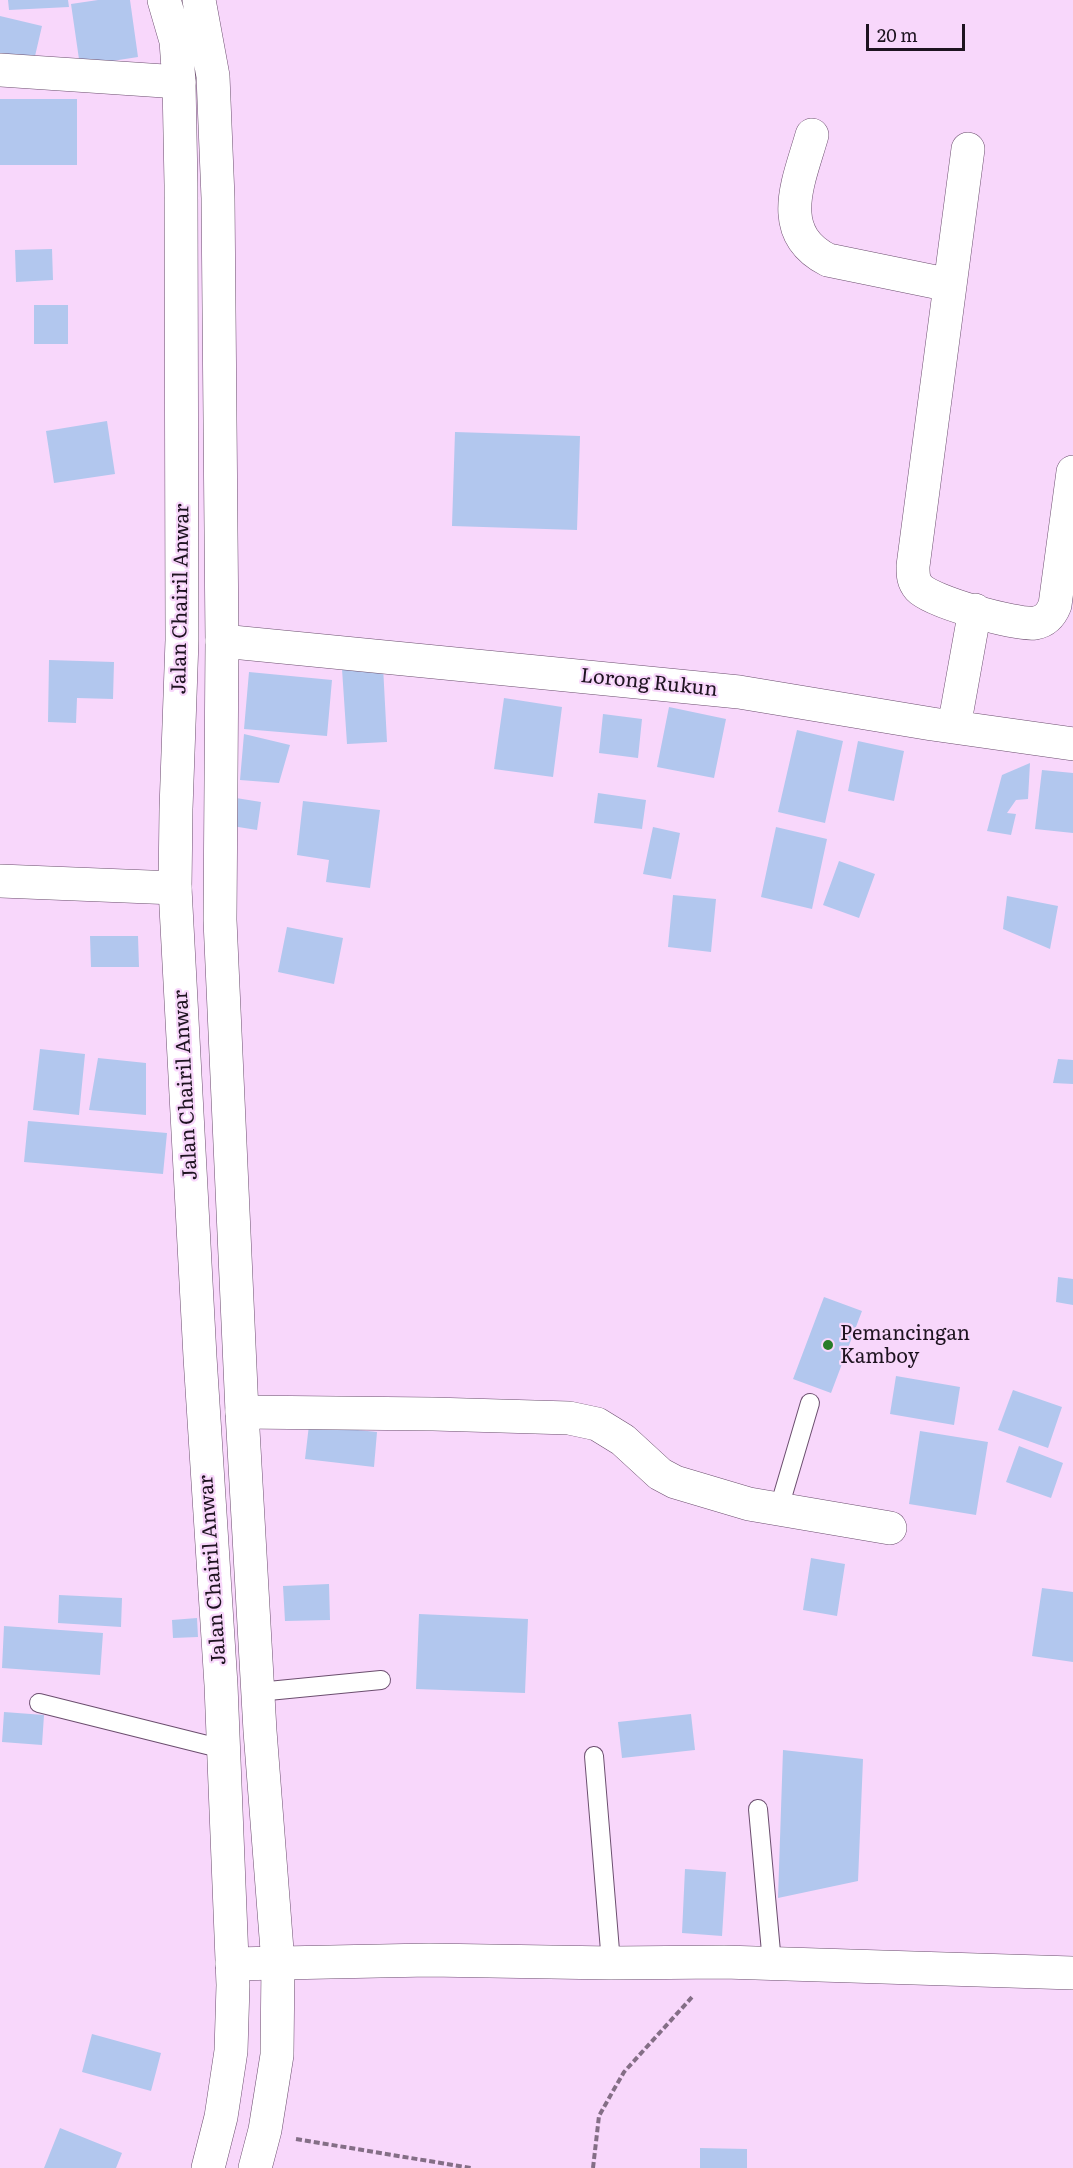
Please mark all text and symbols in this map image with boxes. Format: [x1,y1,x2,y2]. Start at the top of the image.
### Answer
scale bar [869,12,968,50]
text: 20 m [877,21,918,48]
street label: Jalan Chairil Anwar [167,503,195,695]
street label: Lorong Rukun [579,664,719,702]
street label: Jalan Chairil Anwar [169,989,203,1181]
place label: Pemancingan Kamboy [840,1322,970,1369]
marker: Pemancingan Kamboy [821,1338,835,1352]
street label: Jalan Chairil Anwar [194,1474,232,1666]

